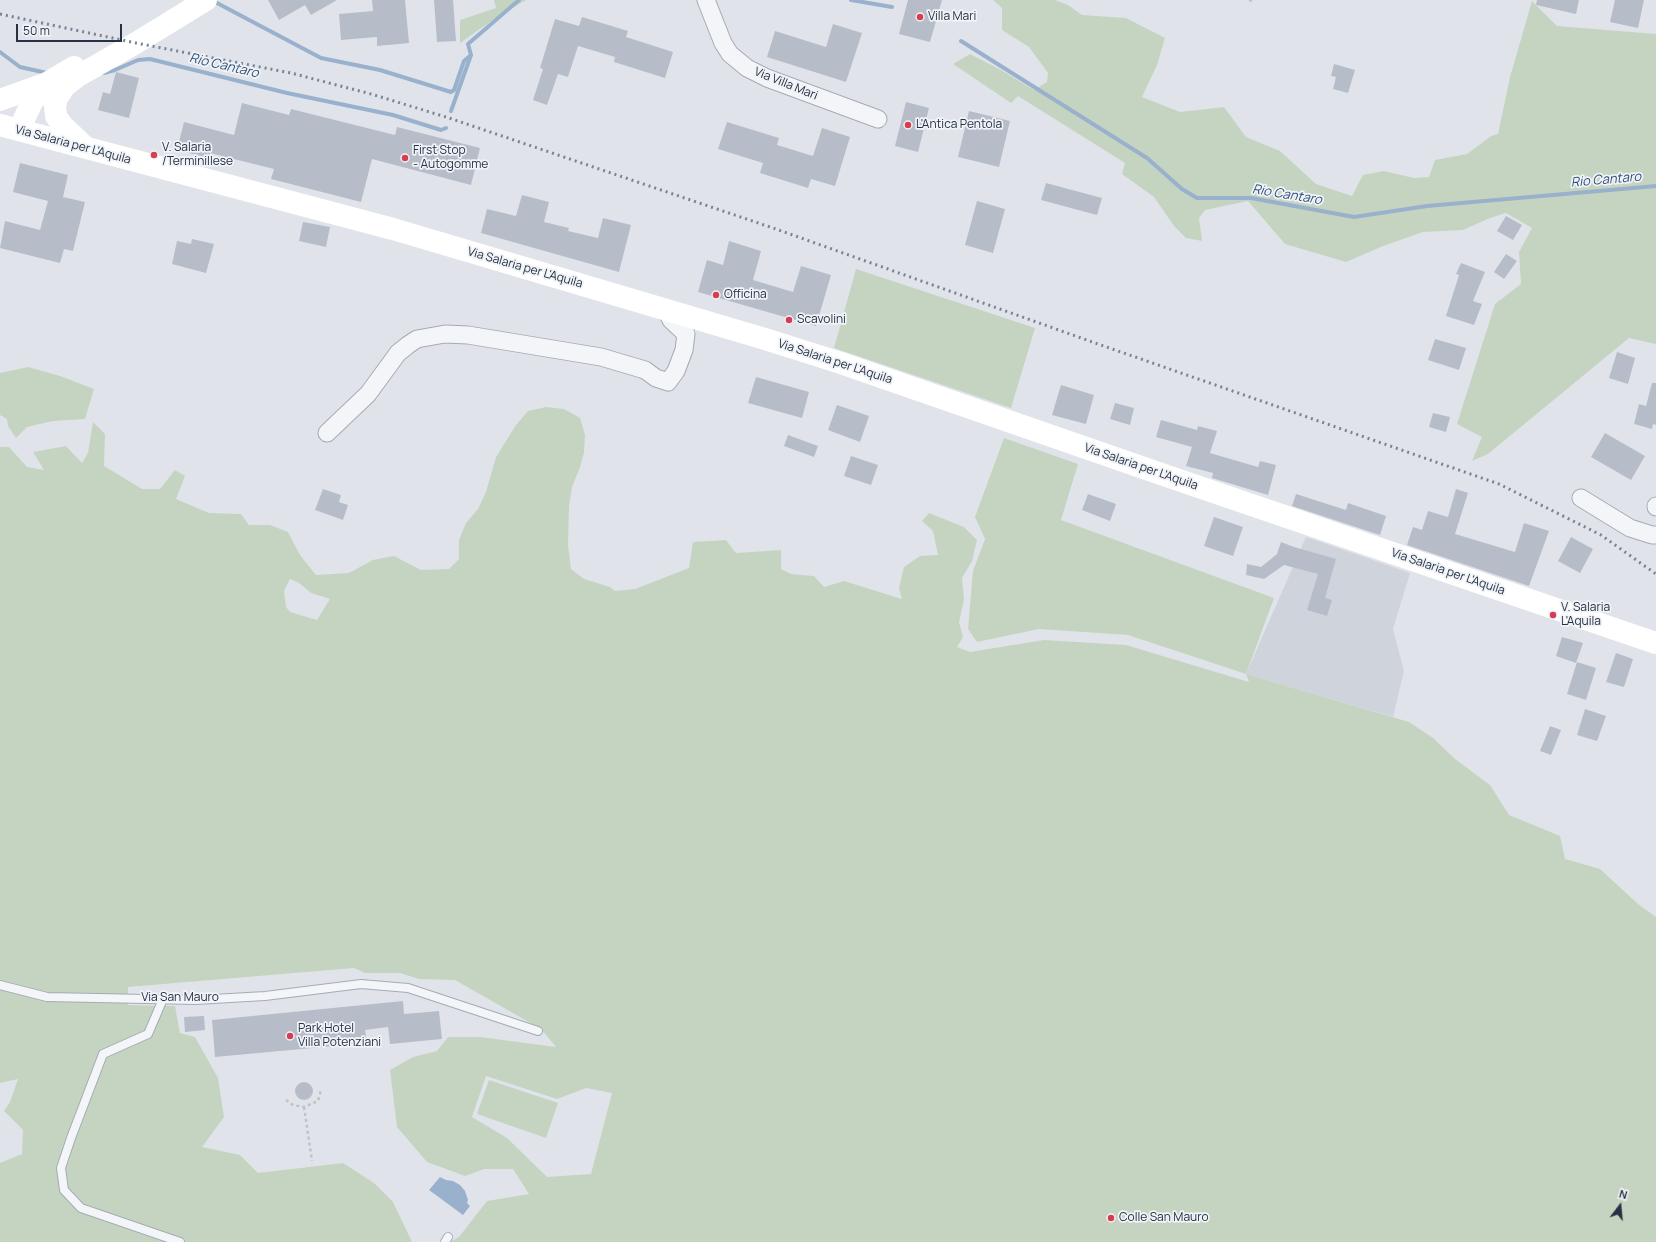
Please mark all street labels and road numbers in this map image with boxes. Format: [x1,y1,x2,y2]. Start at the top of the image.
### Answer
street label: Via Villa Mari [752,65,820,103]
street label: Via Salaria per L'Aquila [13,123,133,167]
street label: Via Salaria per L'Aquila [466,245,584,291]
street label: Via Salaria per L'Aquila [776,337,894,387]
street label: Via Salaria per L'Aquila [1082,441,1200,493]
street label: Via Salaria per L'Aquila [1389,546,1507,598]
street label: Via San Mauro [141,991,219,1005]

